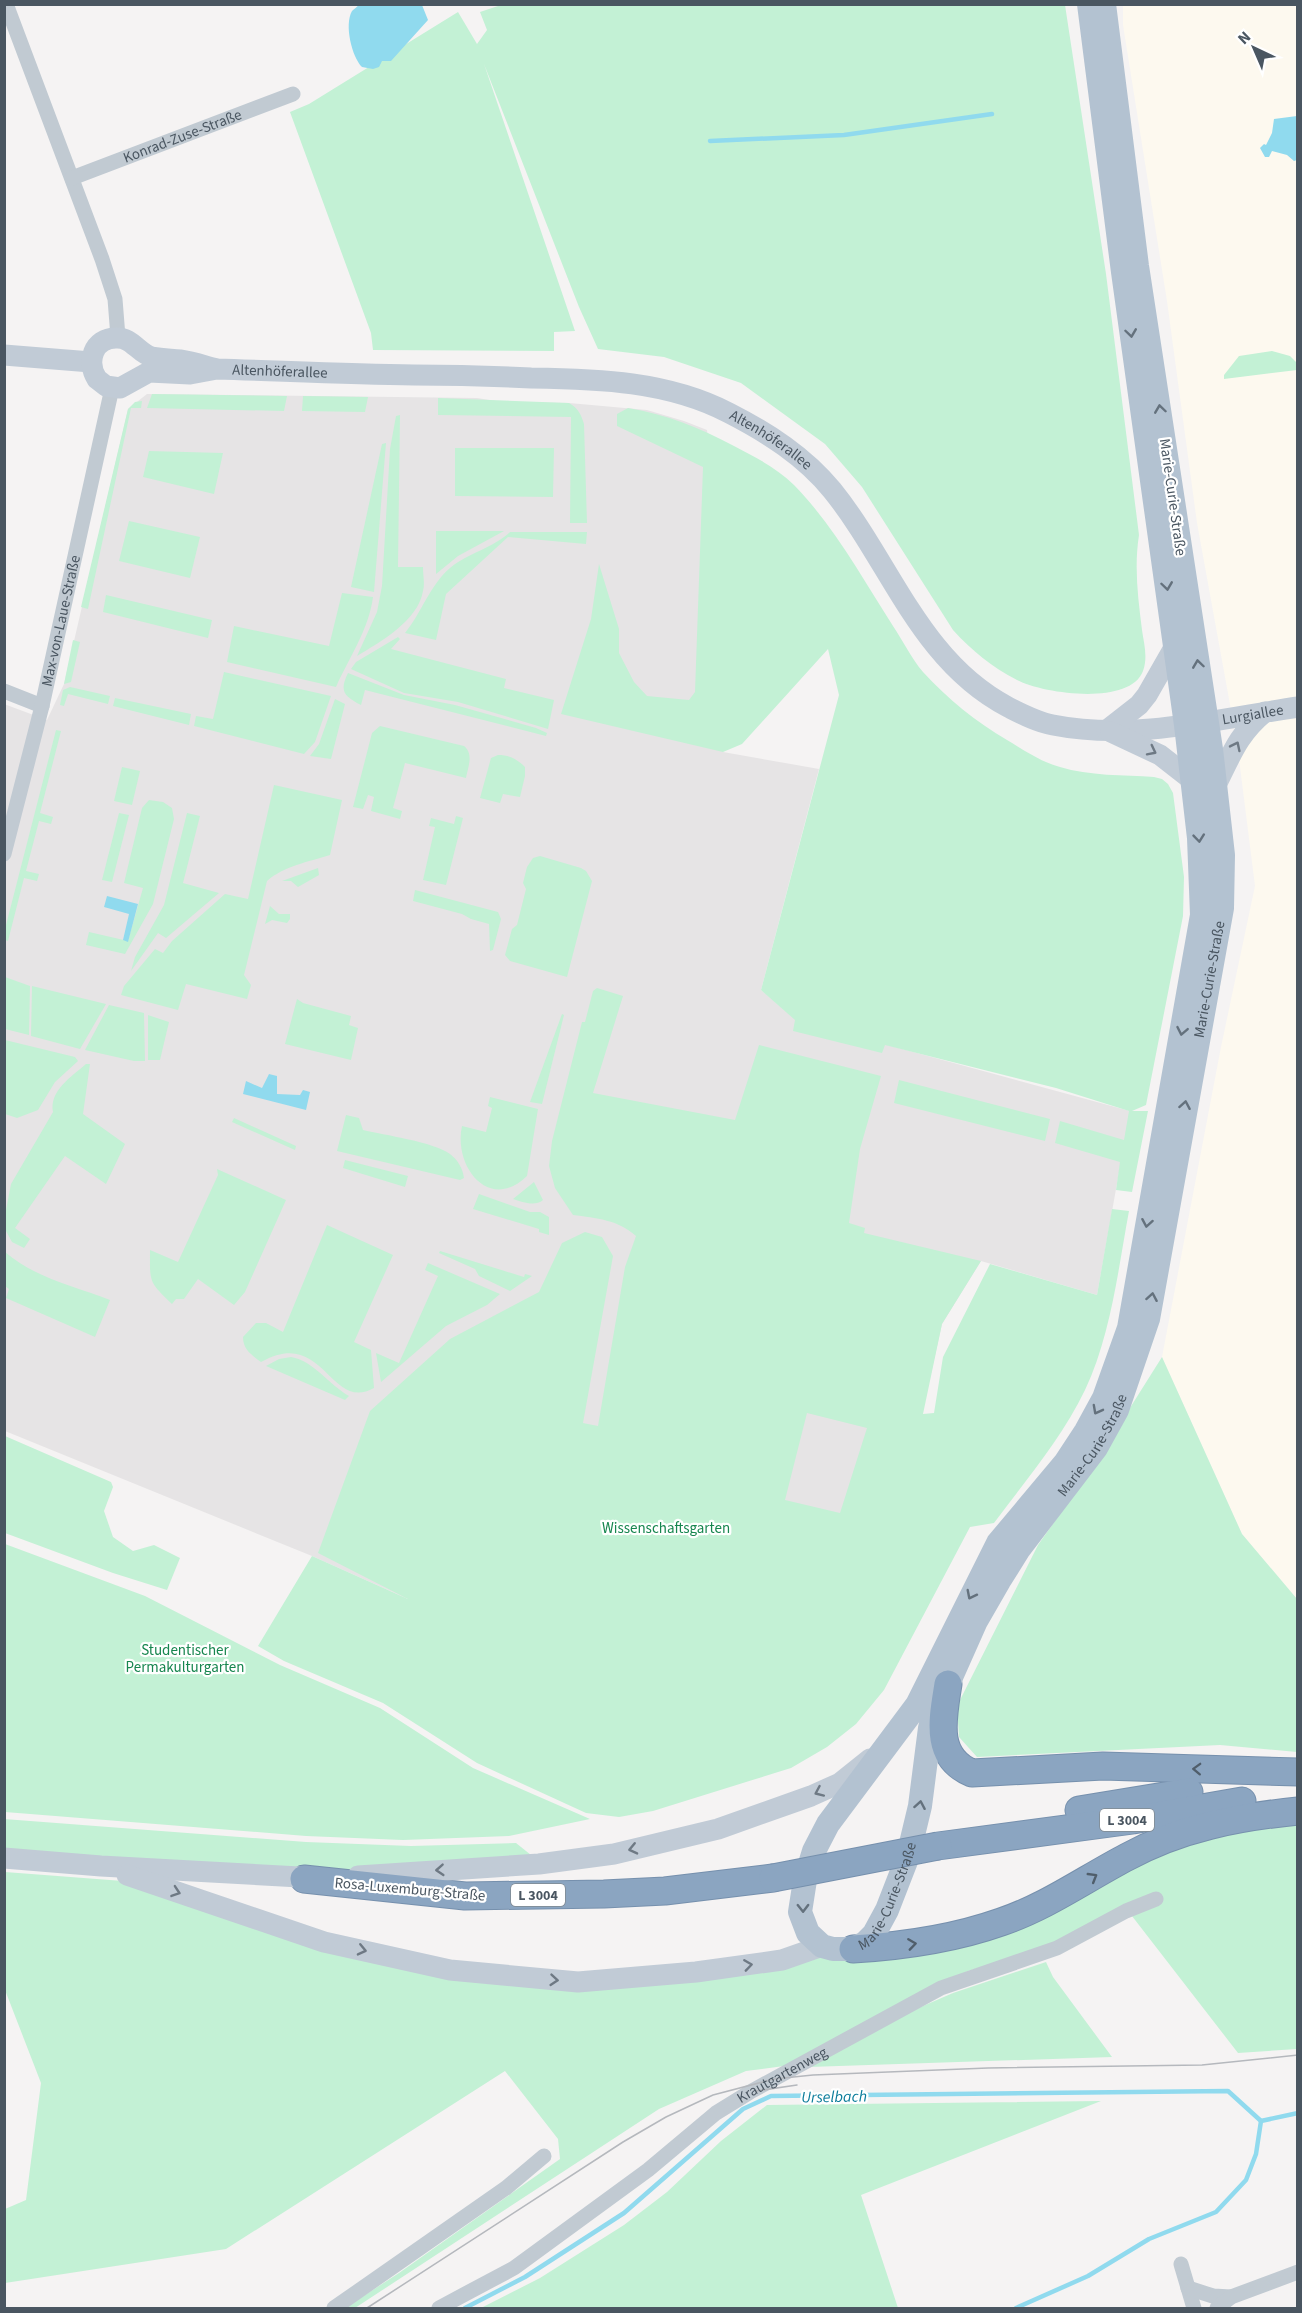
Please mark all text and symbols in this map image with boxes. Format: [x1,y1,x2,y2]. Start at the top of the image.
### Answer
north arrow [1224,18,1284,78]
text: N [1233,26,1256,50]
street label: Konrad-Zuse-Straße [120,104,245,169]
one-way arrow [1125,329,1137,338]
street label: Altenhöferallee [232,359,328,384]
one-way arrow [1154,404,1167,414]
street label: Altenhöferallee [726,405,817,475]
street label: Marie-Curie-Straße [1154,437,1191,557]
street label: Max-von-Laue-Straße [37,553,86,689]
one-way arrow [1160,582,1172,591]
one-way arrow [1192,659,1204,668]
street label: Lurgiallee [1221,699,1285,731]
one-way arrow [1228,741,1240,752]
one-way arrow [1146,744,1157,756]
one-way arrow [1192,834,1205,843]
street label: Marie-Curie-Straße [1189,919,1230,1040]
one-way arrow [1176,1026,1189,1036]
one-way arrow [1179,1100,1191,1109]
one-way arrow [1141,1218,1154,1228]
one-way arrow [1145,1292,1157,1301]
street label: Marie-Curie-Straße [1053,1391,1133,1501]
one-way arrow [1093,1404,1104,1415]
park label: Wissenschaftsgarten [602,1518,730,1539]
one-way arrow [966,1588,978,1599]
park label: Studentischer Permakulturgarten [126,1640,244,1678]
one-way arrow [1193,1763,1202,1775]
one-way arrow [815,1785,826,1797]
one-way arrow [913,1801,926,1811]
road number: L 3004 [1100,1809,1154,1831]
street label: Marie-Curie-Straße [854,1840,922,1956]
one-way arrow [628,1842,638,1855]
one-way arrow [435,1864,444,1877]
street label: Rosa-Luxemburg-Straße [334,1872,486,1907]
one-way arrow [1087,1872,1097,1884]
one-way arrow [170,1884,181,1897]
road number: L 3004 [511,1884,565,1906]
one-way arrow [796,1904,809,1913]
one-way arrow [907,1938,916,1950]
one-way arrow [357,1943,367,1956]
one-way arrow [744,1959,753,1971]
one-way arrow [550,1973,559,1986]
street label: Krautgartenweg [733,2042,832,2109]
water label: Urselbach [801,2085,867,2109]

